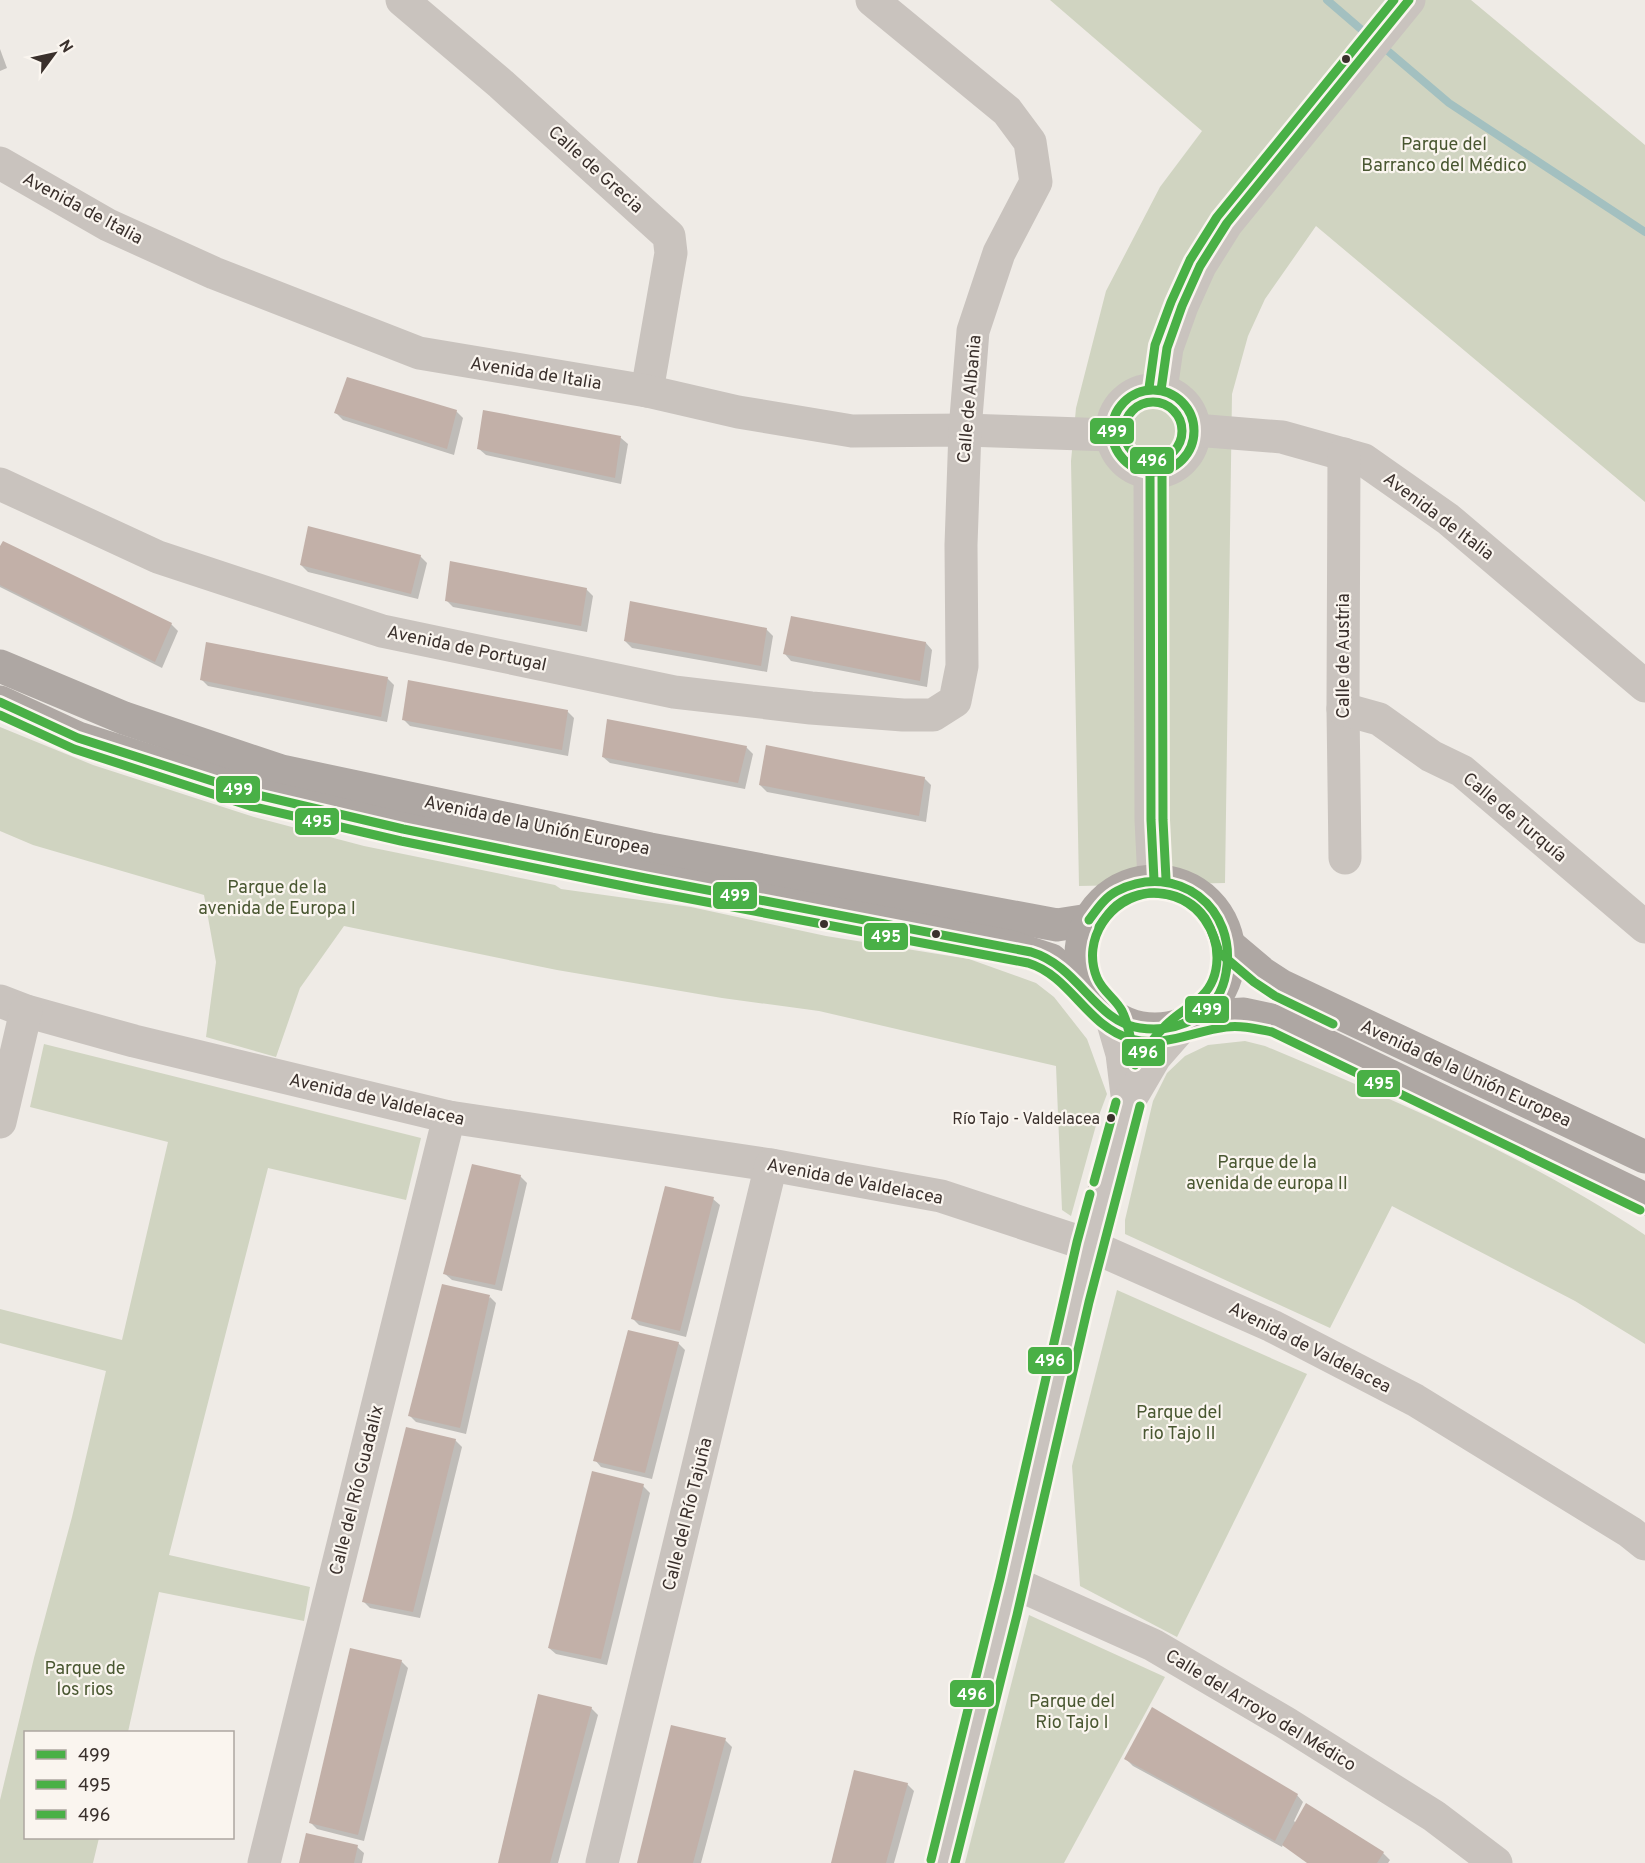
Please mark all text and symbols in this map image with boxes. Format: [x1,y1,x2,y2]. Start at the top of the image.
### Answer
north arrow [24,24,84,84]
text: N [53,37,76,57]
unlabelled marker [1340,53,1352,65]
street label: Calle de Grecia [543,121,647,219]
park label: Parque del Barranco del Médico [1361,134,1527,178]
street label: Avenida de Italia [18,168,146,251]
street label: Calle de Albania [953,334,988,464]
street label: Avenida de Italia [468,353,603,396]
line badge: 499 [1089,417,1135,445]
text: 499 [1097,423,1127,443]
line badge: 496 [1129,446,1175,475]
text: 496 [1137,452,1167,472]
street label: Avenida de Italia [1378,468,1498,566]
street label: Calle de Austria [1333,593,1356,719]
street label: Avenida de Portugal [385,621,548,678]
street label: Calle de Turquía [1457,768,1571,868]
line badge: 499 [215,775,261,804]
text: 499 [223,781,253,801]
street label: Avenida de la Unión Europea [422,791,652,862]
line badge: 495 [294,807,340,836]
text: 495 [302,813,332,833]
park label: Parque de la avenida de Europa I [198,877,356,921]
line badge: 499 [712,881,758,910]
text: 499 [720,887,750,907]
unlabelled marker [818,918,830,930]
line badge: 495 [863,922,909,951]
text: 495 [871,928,901,948]
unlabelled marker [930,928,942,940]
line badge: 499 [1184,995,1230,1024]
text: 499 [1192,1001,1222,1021]
street label: Avenida de la Unión Europea [1356,1015,1574,1133]
line badge: 496 [1121,1038,1166,1067]
text: 496 [1128,1044,1158,1064]
street label: Avenida de Valdelacea [287,1069,467,1132]
line badge: 495 [1356,1069,1401,1098]
text: 495 [1364,1075,1394,1095]
place label: Río Tajo - Valdelacea [952,1110,1100,1130]
marker: Río Tajo - Valdelacea [1105,1112,1117,1124]
park label: Parque de la avenida de europa II [1186,1152,1348,1196]
street label: Avenida de Valdelacea [765,1154,945,1211]
street label: Avenida de Valdelacea [1224,1297,1394,1399]
line badge: 496 [1027,1346,1073,1375]
text: 496 [1035,1352,1065,1372]
park label: Parque del rio Tajo II [1136,1402,1222,1446]
street label: Calle del Río Guadalix [325,1403,390,1578]
street label: Calle del Río Tajuña [658,1435,719,1593]
street label: Calle del Arroyo del Médico [1161,1645,1360,1777]
park label: Parque de los rios [44,1658,126,1702]
line badge: 496 [949,1679,995,1708]
text: 496 [957,1686,987,1706]
park label: Parque del Rio Tajo I [1029,1691,1115,1735]
legend [24,1731,234,1839]
text: 499 [78,1745,110,1768]
text: 495 [78,1775,111,1798]
text: 496 [78,1805,110,1828]

